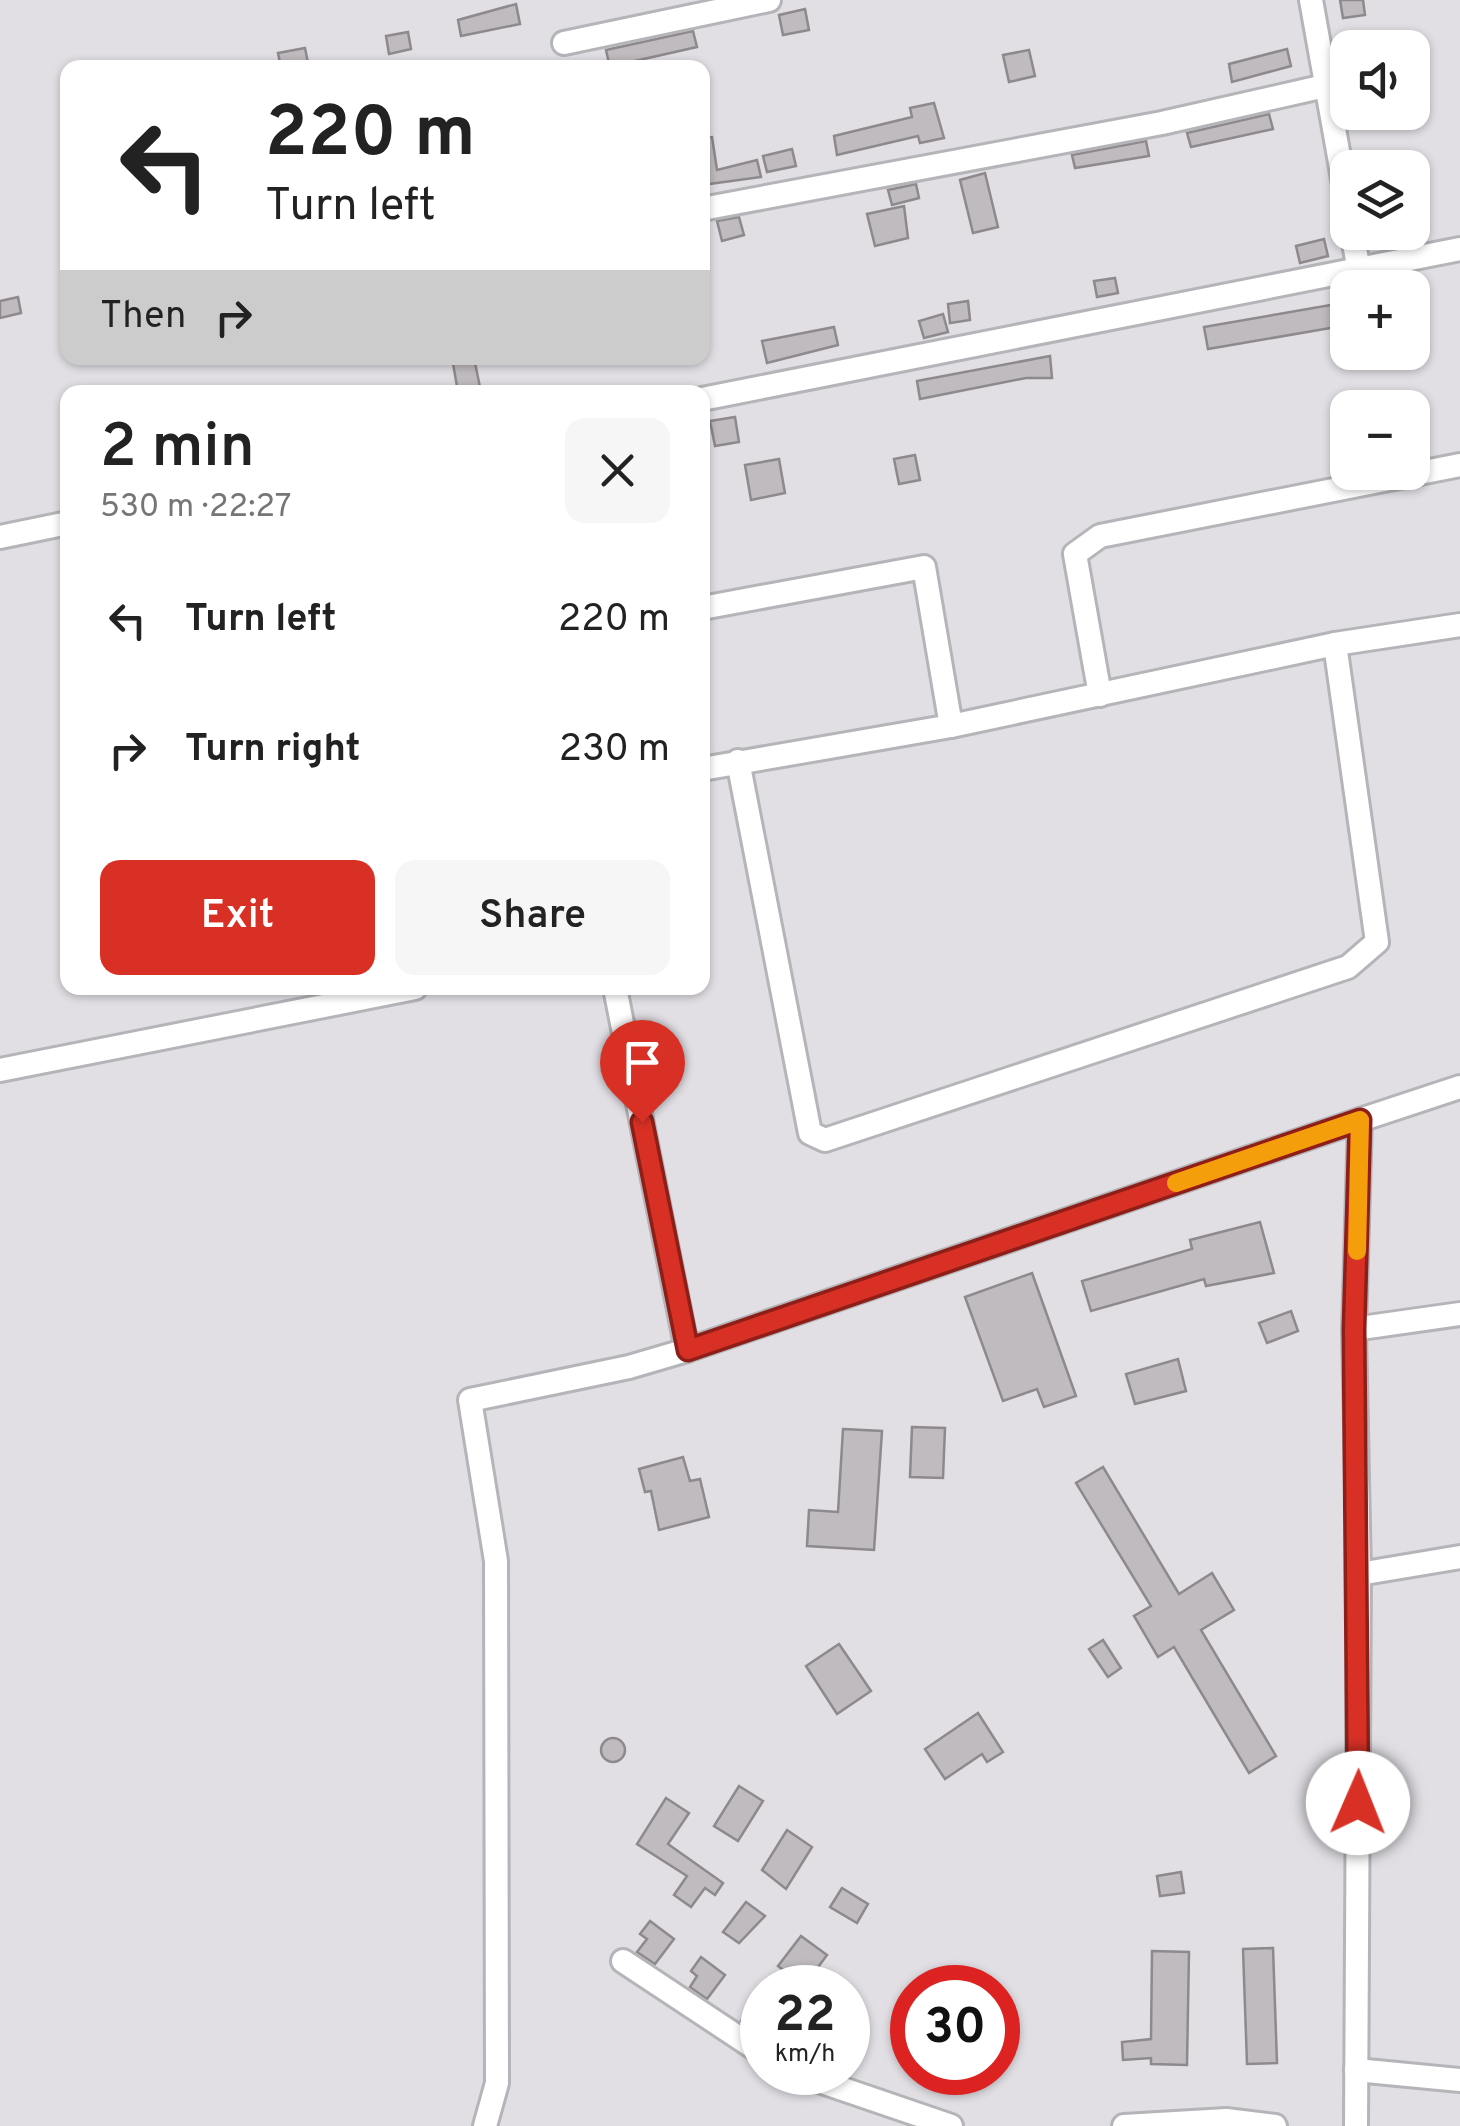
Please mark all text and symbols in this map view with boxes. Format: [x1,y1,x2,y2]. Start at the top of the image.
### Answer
map controls [1330,30,1430,490]
button: sound [1330,30,1430,130]
text: 220 m [265,92,475,181]
icon: left [100,100,230,230]
button: layers [1330,150,1430,250]
text: Turn left [265,179,436,236]
button: + [1330,270,1430,370]
icon: right [206,290,261,345]
text: Then [100,293,186,342]
button: − [1330,390,1430,490]
text: 2 min [100,412,255,488]
button: close [565,418,670,523]
text: 530 m · 22:27 [100,488,291,528]
icon: left [100,593,155,648]
text: Turn left [185,596,337,645]
text: 220 m [558,596,670,645]
icon: right [100,723,155,778]
text: Turn right [185,726,360,775]
text: 230 m [559,726,670,775]
button: Exit [100,860,375,975]
button: Share [395,860,670,975]
pin [600,1020,685,1123]
icon: arrive [615,1035,670,1090]
position arrow [1306,1751,1410,1855]
speed limit sign: 30 [890,1965,1020,2095]
text: 22 [774,1986,836,2049]
text: km/h [775,2039,835,2071]

